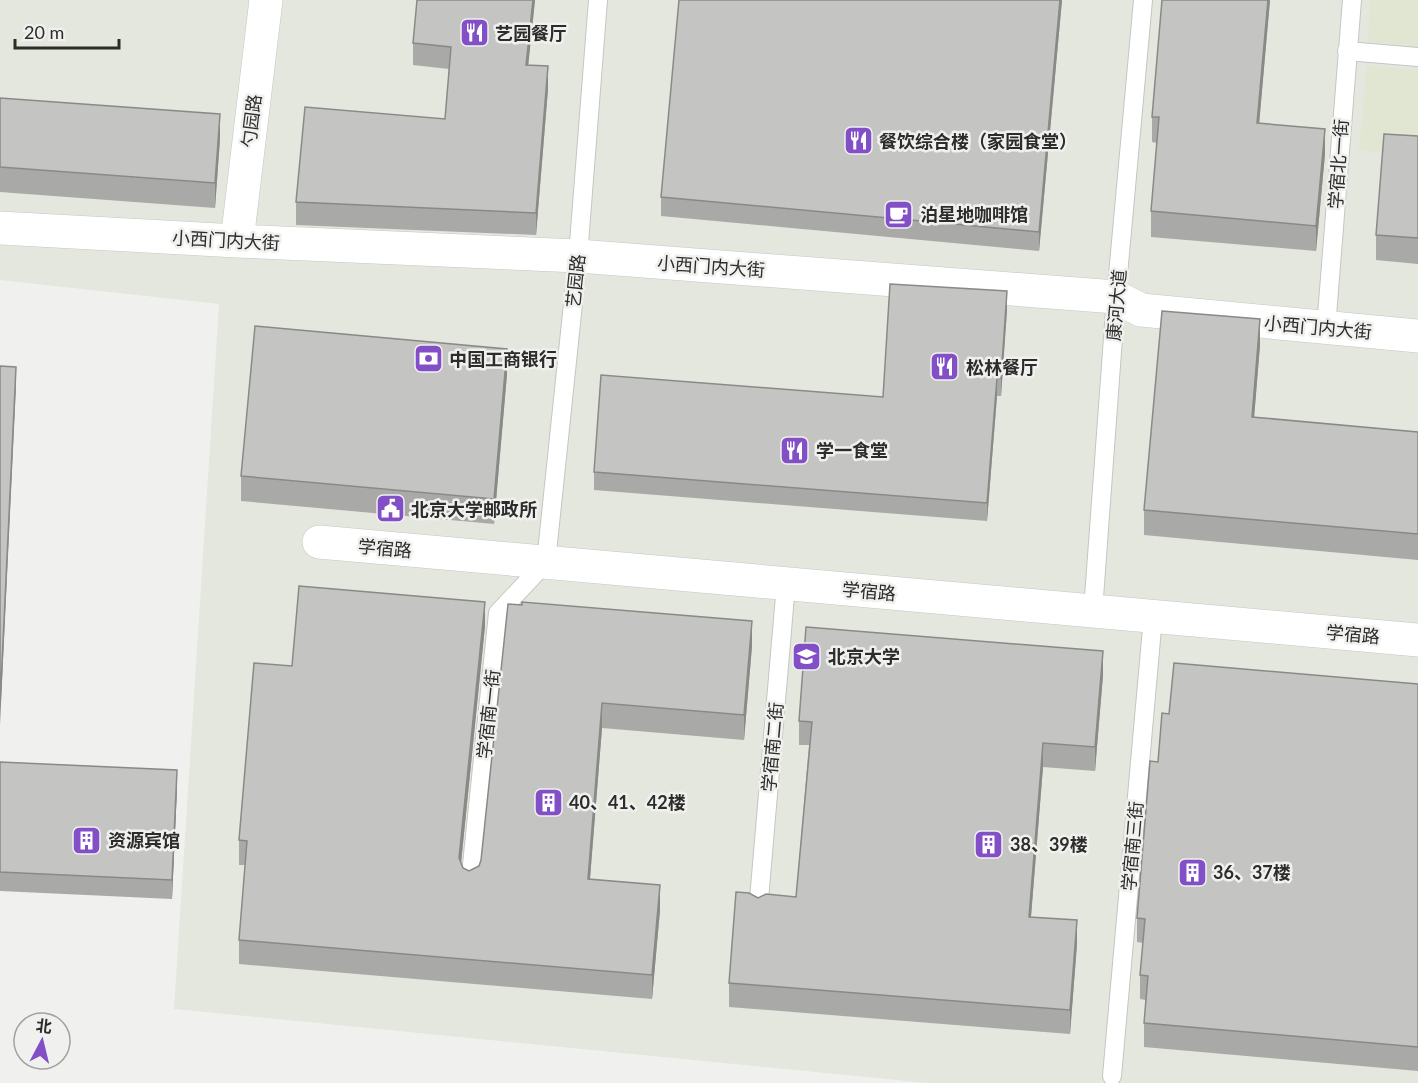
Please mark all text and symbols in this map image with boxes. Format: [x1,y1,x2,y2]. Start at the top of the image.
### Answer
scale bar [15,12,118,50]
restaurant icon: 艺园餐厅 [458,17,490,49]
text: 20 m [24,21,64,43]
place label: 艺园餐厅 [495,22,567,44]
street label: 勺园路 [237,93,265,149]
street label: 学宿北一街 [1324,118,1352,210]
restaurant icon: 餐饮综合楼（家园食堂） [842,125,874,157]
place label: 餐饮综合楼（家园食堂） [879,130,1077,152]
cafe icon: 泊星地咖啡馆 [883,198,915,230]
place label: 泊星地咖啡馆 [920,203,1028,225]
street label: 小西门内大街 [171,226,281,254]
street label: 小西门内大街 [656,251,766,281]
street label: 艺园路 [561,253,589,309]
street label: 康河大道 [1102,268,1130,342]
street label: 小西门内大街 [1263,311,1373,343]
bank icon: 中国工商银行 [412,343,444,375]
place label: 中国工商银行 [449,348,557,370]
restaurant icon: 松林餐厅 [929,351,961,383]
place label: 松林餐厅 [966,356,1038,378]
restaurant icon: 学一食堂 [779,434,811,466]
place label: 学一食堂 [816,439,888,461]
public building icon: 北京大学邮政所 [374,493,406,525]
place label: 北京大学邮政所 [411,498,537,520]
street label: 学宿路 [357,535,413,561]
street label: 学宿路 [841,578,897,604]
street label: 学宿路 [1325,621,1381,647]
school or university icon: 北京大学 [791,640,823,672]
place label: 北京大学 [828,645,900,667]
street label: 学宿南一街 [472,668,504,760]
street label: 学宿南二街 [757,701,787,793]
building icon: 40、41、42楼 [532,786,564,818]
place label: 40、41、42楼 [569,791,686,813]
street label: 学宿南三街 [1117,800,1147,892]
building icon: 资源宾馆 [71,824,103,856]
building icon: 38、39楼 [973,828,1005,860]
place label: 资源宾馆 [108,829,180,851]
place label: 38、39楼 [1010,833,1088,855]
building icon: 36、37楼 [1176,856,1208,888]
place label: 36、37楼 [1213,861,1291,883]
north arrow [12,1011,72,1071]
text: 北 [35,1015,53,1036]

